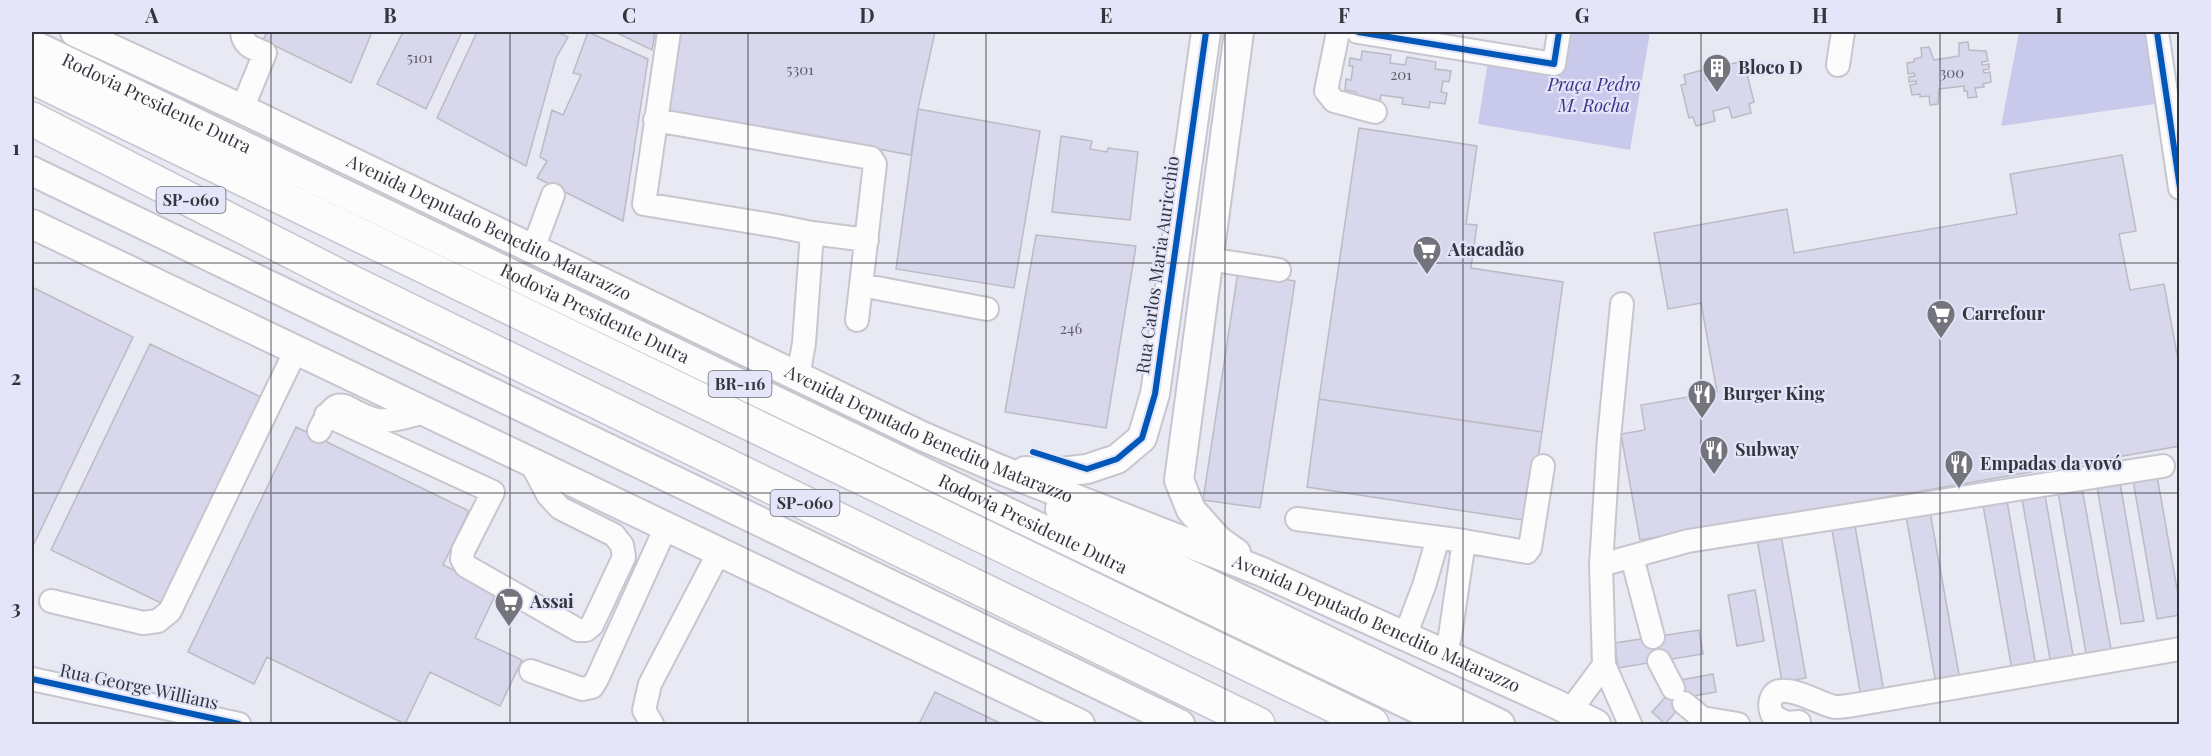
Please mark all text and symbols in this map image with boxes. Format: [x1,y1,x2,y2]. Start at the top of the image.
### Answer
text: A [144,1,159,28]
text: B [383,1,397,28]
text: C [622,1,636,28]
text: D [859,1,875,28]
text: E [1100,1,1112,28]
text: F [1338,1,1350,28]
text: G [1575,1,1590,28]
text: H [1812,1,1828,28]
text: I [2055,1,2063,28]
street label: Rodovia Presidente Dutra [58,47,255,158]
house number: 5101 [407,47,434,67]
building icon: Bloco D [1701,52,1733,94]
place label: Bloco D [1738,55,1803,79]
house number: 5301 [786,59,814,79]
house number: 300 [1940,62,1964,82]
house number: 201 [1390,64,1412,84]
park label: Praça Pedro M. Rocha [1546,72,1641,117]
text: 1 [12,133,20,160]
street label: Avenida Deputado Benedito Matarazzo [342,148,636,306]
street label: Rua Carlos Maria Auricchio [1130,154,1184,375]
road number: SP-060 [156,187,225,213]
supermarket icon: Atacadão [1411,234,1443,276]
place label: Atacadão [1447,237,1524,261]
street label: Rodovia Presidente Dutra [497,258,693,369]
supermarket icon: Carrefour [1925,298,1957,340]
place label: Carrefour [1962,301,2046,325]
house number: 246 [1060,318,1082,338]
street label: Avenida Deputado Benedito Matarazzo [780,359,1077,508]
text: 2 [11,363,21,390]
road number: BR-116 [708,371,771,397]
restaurant icon: Burger King [1686,378,1718,420]
place label: Burger King [1723,381,1825,405]
restaurant icon: Subway [1698,434,1730,476]
place label: Subway [1735,437,1800,461]
restaurant icon: Empadas da vovó [1943,448,1975,490]
place label: Empadas da vovó [1980,451,2122,475]
street label: Rodovia Presidente Dutra [935,468,1132,579]
road number: SP-060 [770,490,840,516]
street label: Avenida Deputado Benedito Matarazzo [1228,548,1524,697]
supermarket icon: Assai [493,586,525,628]
place label: Assai [529,589,574,613]
text: 3 [11,593,21,620]
street label: Rua George Willians [58,657,221,715]

